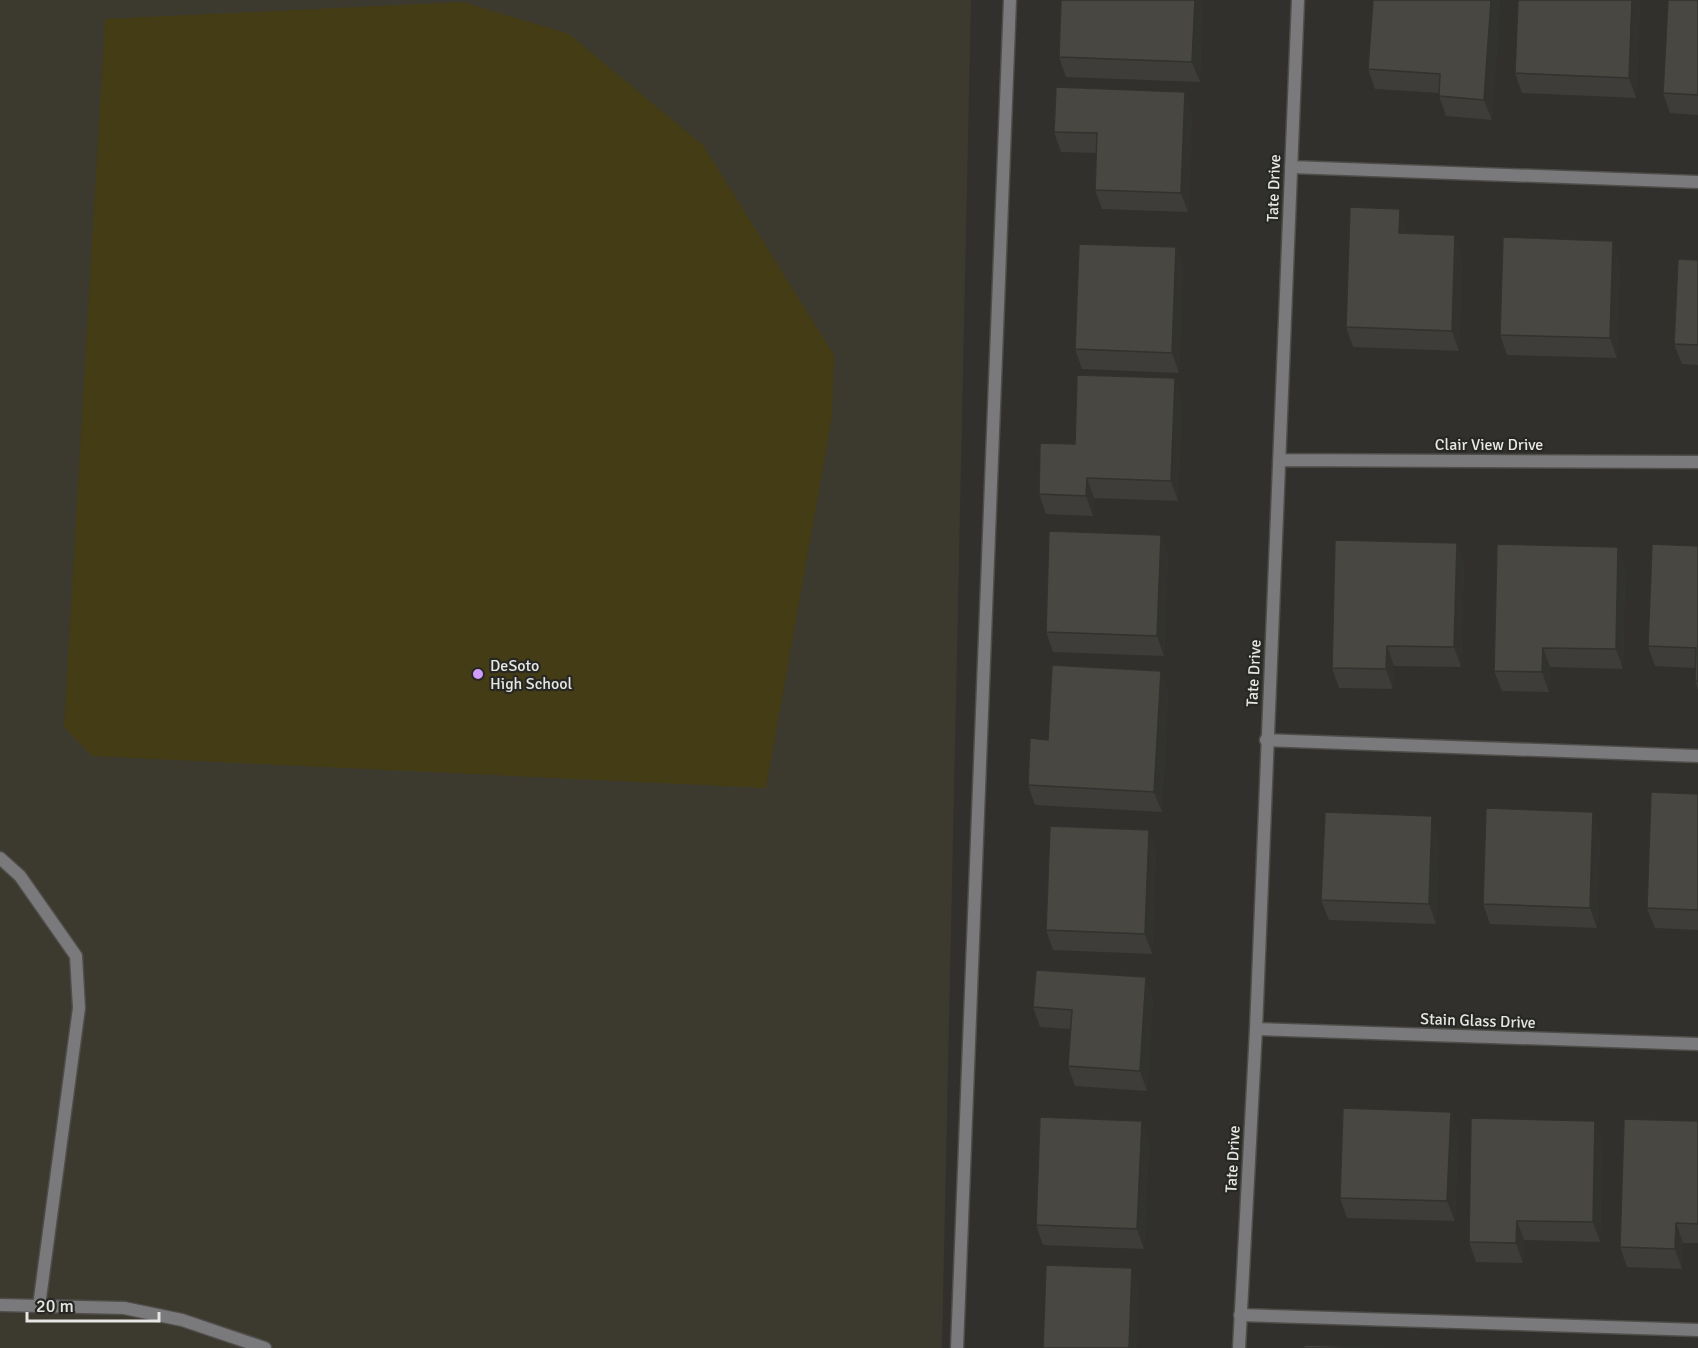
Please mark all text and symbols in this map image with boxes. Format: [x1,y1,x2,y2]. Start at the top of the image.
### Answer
street label: Tate Drive [1263,154,1285,222]
street label: Clair View Drive [1435,435,1543,455]
street label: Tate Drive [1242,639,1266,707]
place label: DeSoto High School [490,656,573,694]
marker: DeSoto High School [471,667,485,681]
street label: Stain Glass Drive [1420,1009,1536,1033]
street label: Tate Drive [1221,1125,1245,1193]
scale bar [27,1285,159,1323]
text: 20 m [36,1295,74,1317]

